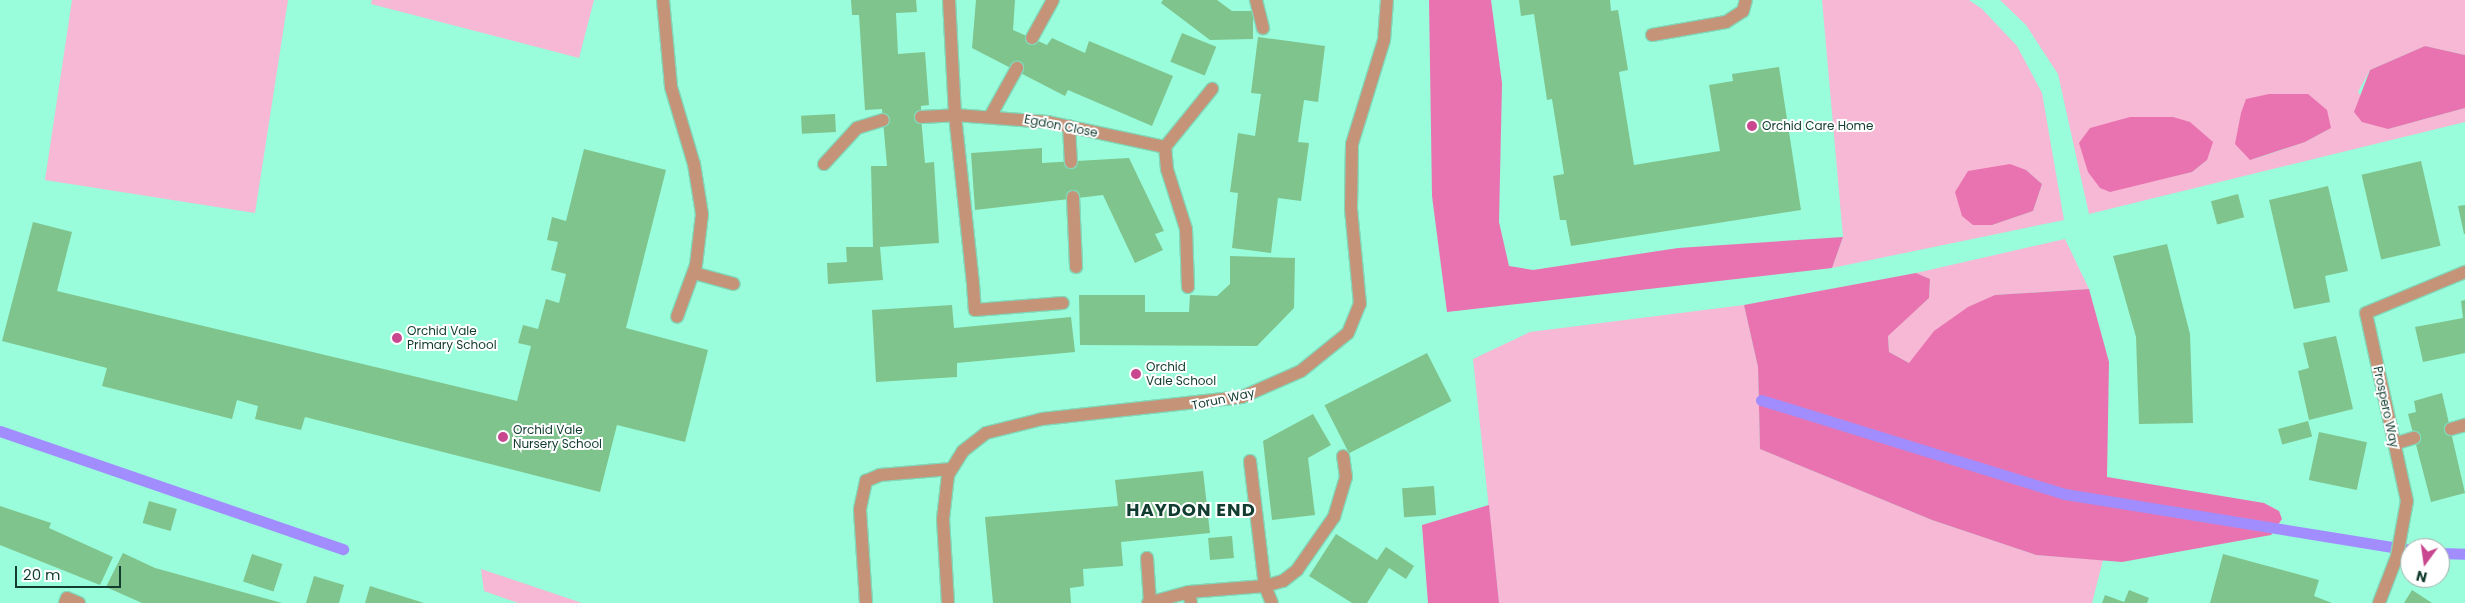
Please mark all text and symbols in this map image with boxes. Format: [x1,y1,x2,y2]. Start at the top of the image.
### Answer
street label: Egdon Close [1023,112,1099,140]
place label: Orchid Care Home [1762,119,1873,133]
marker: Orchid Care Home [1746,120,1758,132]
place label: Orchid Vale Primary School [407,324,497,352]
marker: Orchid Vale Primary School [391,332,403,344]
place label: Orchid Vale School [1146,360,1216,388]
street label: Prospero Way [2370,365,2402,449]
marker: Orchid Vale School [1130,368,1142,380]
street label: Torun Way [1190,385,1256,413]
place label: Orchid Vale Nursery School [513,423,602,451]
marker: Orchid Vale Nursery School [497,431,509,443]
district label: HAYDON END [1125,499,1257,521]
north arrow [2400,538,2450,588]
scale bar [18,556,124,588]
text: 20 m [23,564,61,585]
text: N [2414,566,2429,588]

